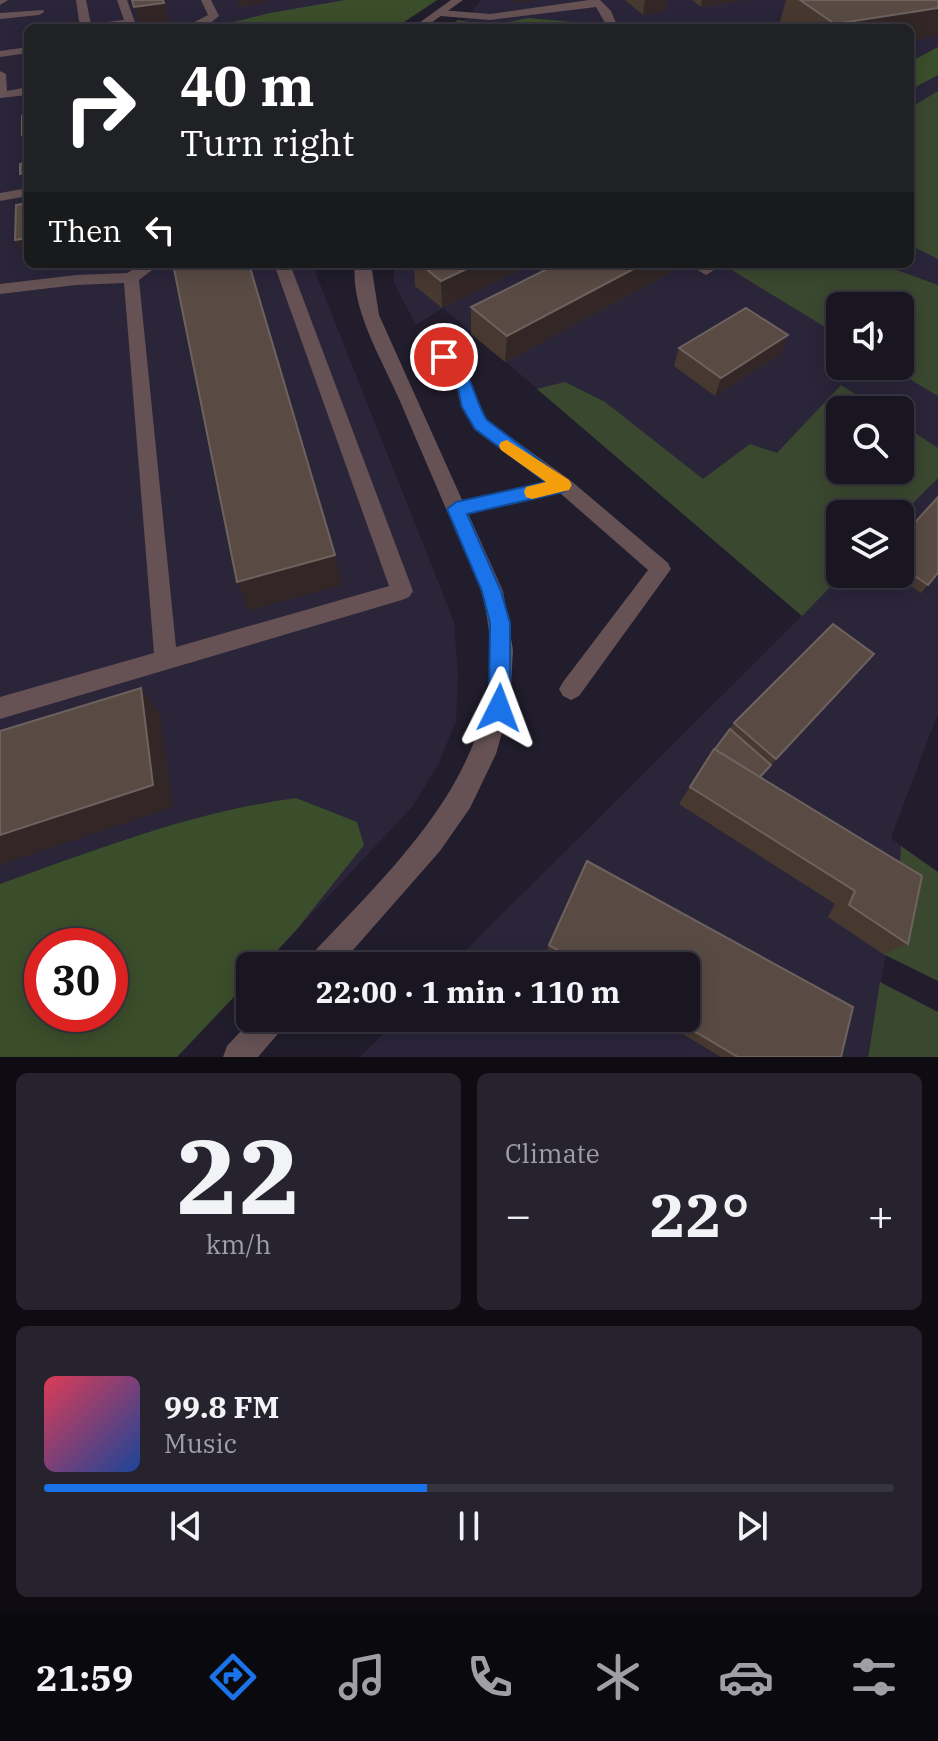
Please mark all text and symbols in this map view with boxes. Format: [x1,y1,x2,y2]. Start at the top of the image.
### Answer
text: 40 m [180,49,315,121]
icon: right [48,56,152,160]
text: Turn right [180,119,354,166]
icon: left [138,208,182,252]
text: Then [48,211,122,250]
map controls [826,292,914,588]
button: sound [826,292,914,380]
pin [410,323,478,391]
icon: arrive [422,335,466,379]
button: search [826,396,914,484]
button: layers [826,500,914,588]
position arrow [457,666,541,750]
speed limit sign: 30 [24,928,128,1032]
text: 22:00 · 1 min · 110 m [316,972,620,1011]
text: 22 [176,1107,301,1243]
text: Climate [505,1136,600,1170]
text: 22° [649,1175,750,1254]
text: − [505,1186,531,1243]
text: + [868,1186,894,1243]
text: km/h [206,1227,271,1261]
text: 99.8 FM [164,1387,279,1426]
text: Music [164,1426,237,1460]
icon: previous [164,1504,208,1548]
icon: pause [447,1504,491,1548]
icon: next [730,1504,774,1548]
icon: directions [205,1649,261,1705]
icon: music [334,1649,390,1705]
icon: phone [462,1649,518,1705]
icon: climate [590,1649,646,1705]
icon: car [718,1649,774,1705]
icon: filters [846,1649,902,1705]
text: 21:59 [36,1654,133,1701]

